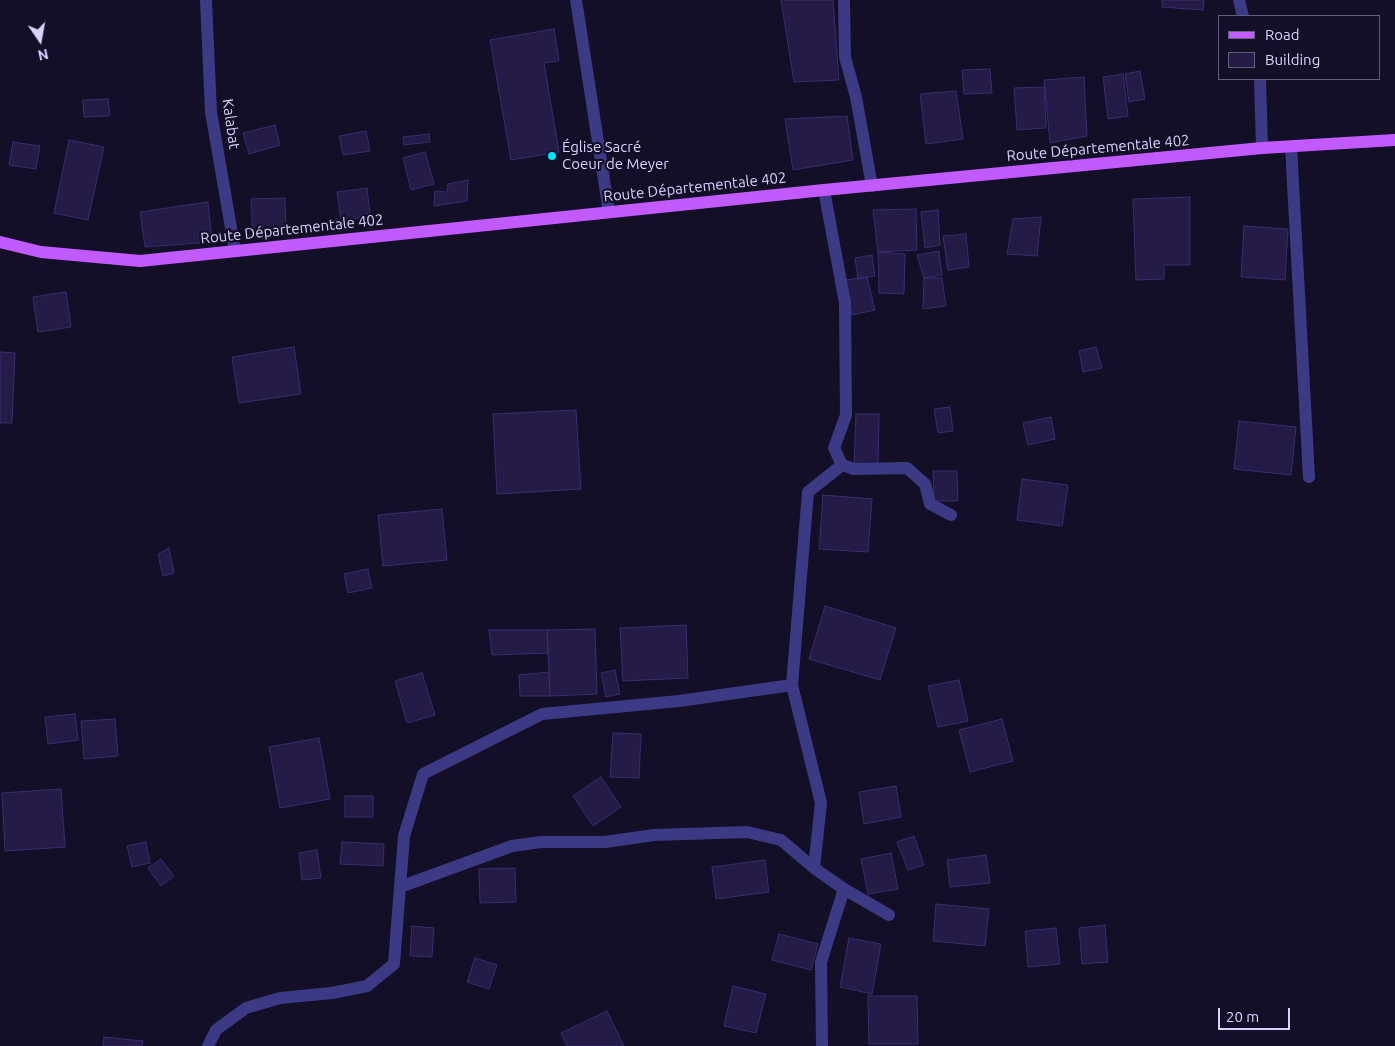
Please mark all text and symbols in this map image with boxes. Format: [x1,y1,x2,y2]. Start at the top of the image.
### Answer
north arrow [15,15,65,65]
legend [1218,15,1380,80]
text: Road [1265,26,1300,43]
text: N [36,46,50,64]
text: Building [1265,51,1320,68]
street label: Kalabat [219,98,243,150]
street label: Route Départementale 402 [1006,131,1190,165]
place label: Église Sacré Coeur de Meyer [562,138,669,173]
marker: Église Sacré Coeur de Meyer [546,150,558,162]
street label: Route Départementale 402 [603,168,787,206]
street label: Route Départementale 402 [200,210,384,248]
scale bar [1220,998,1292,1030]
text: 20 m [1226,1008,1259,1025]

